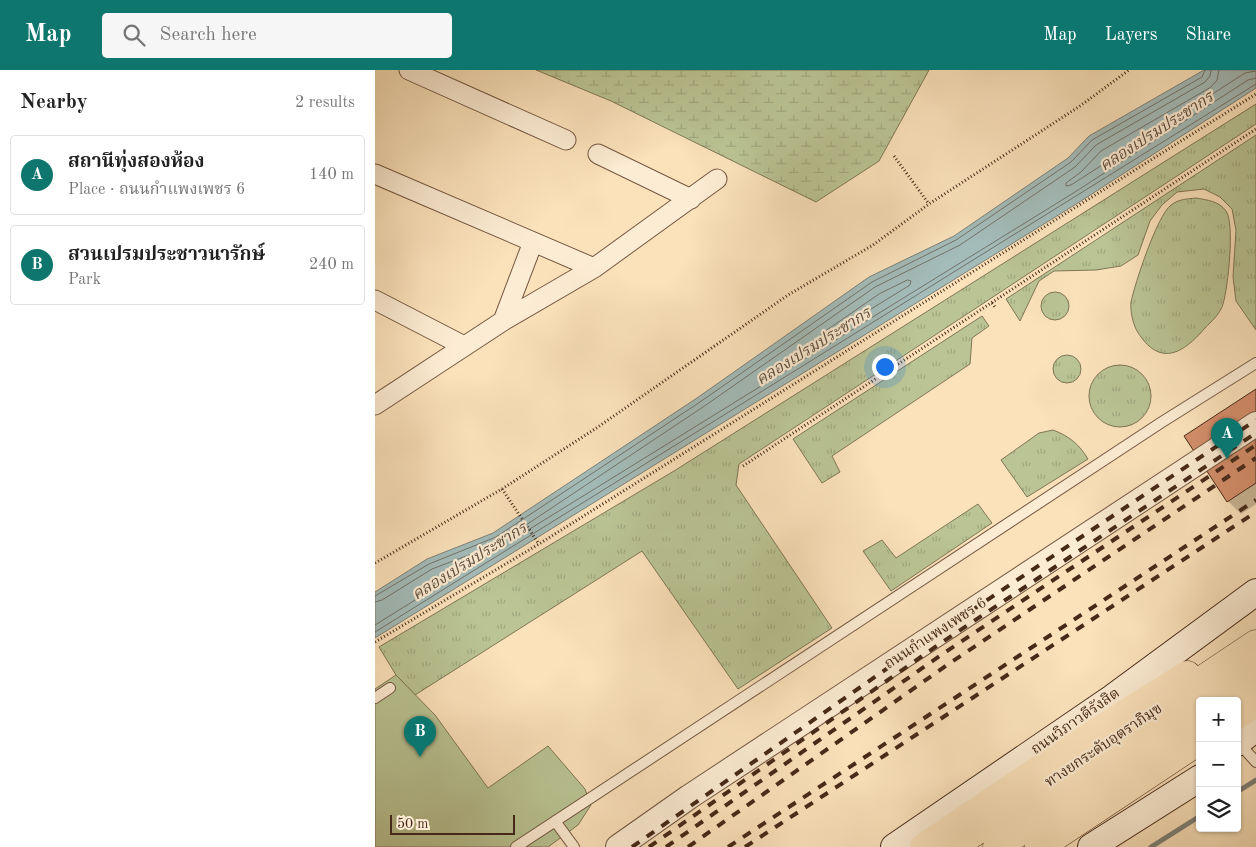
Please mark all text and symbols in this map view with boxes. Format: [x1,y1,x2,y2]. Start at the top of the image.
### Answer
search box [102,13,452,58]
icon: search [120,21,148,49]
text: Map [25,23,72,47]
text: Search here [160,26,257,45]
text: Map [1043,26,1077,44]
text: Layers [1105,26,1157,44]
text: Share [1185,26,1231,44]
water label: คลองเปรมประชากร [1097,87,1218,175]
text: Nearby [20,92,88,113]
text: 2 results [295,95,355,111]
text: สถานีทุ่งสองห้อง [68,153,205,172]
text: A [31,167,43,183]
text: 140 m [309,167,354,183]
text: Place · ถนนกำแพงเพชร 6 [68,182,245,198]
text: สวนเปรมประชาวนารักษ์ [68,246,265,265]
text: B [31,257,43,273]
text: 240 m [309,257,354,273]
text: Park [68,272,101,288]
water label: คลองเปรมประชากร [753,303,876,389]
your location [872,354,898,380]
pin: A [1211,418,1243,459]
water label: คลองเปรมประชากร [409,518,532,604]
street label: ถนนกำแพงเพชร 6 [881,593,990,673]
street label: ถนนวิภาวดีรังสิต [1027,684,1123,758]
map controls [1196,697,1241,832]
button: + [1196,697,1241,742]
street label: ทางยกระดับอุตราภิมุข [1042,700,1166,792]
pin: B [404,716,436,757]
button: − [1196,742,1241,787]
button: layers [1196,787,1241,832]
scale bar [390,812,515,835]
text: 50 m [397,817,428,831]

